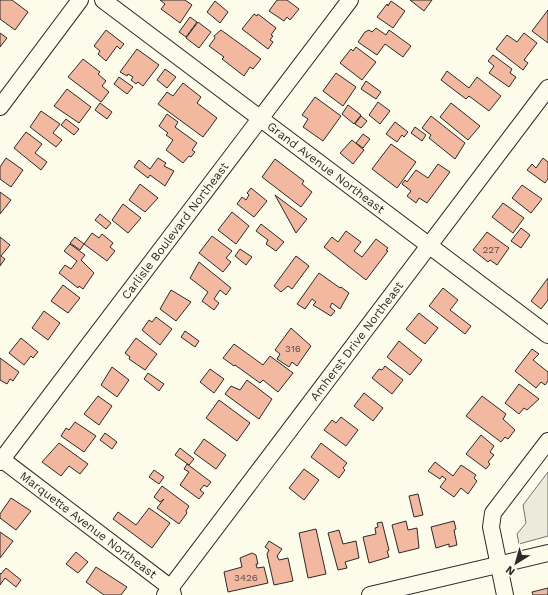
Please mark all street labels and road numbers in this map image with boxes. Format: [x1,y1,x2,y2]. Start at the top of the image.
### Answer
street label: Grand Avenue Northeast [264,119,387,217]
street label: Carlisle Boulevard Northeast [119,160,231,302]
street label: Amherst Drive Northeast [307,279,406,404]
street label: Marquette Avenue Northeast [17,469,159,582]

